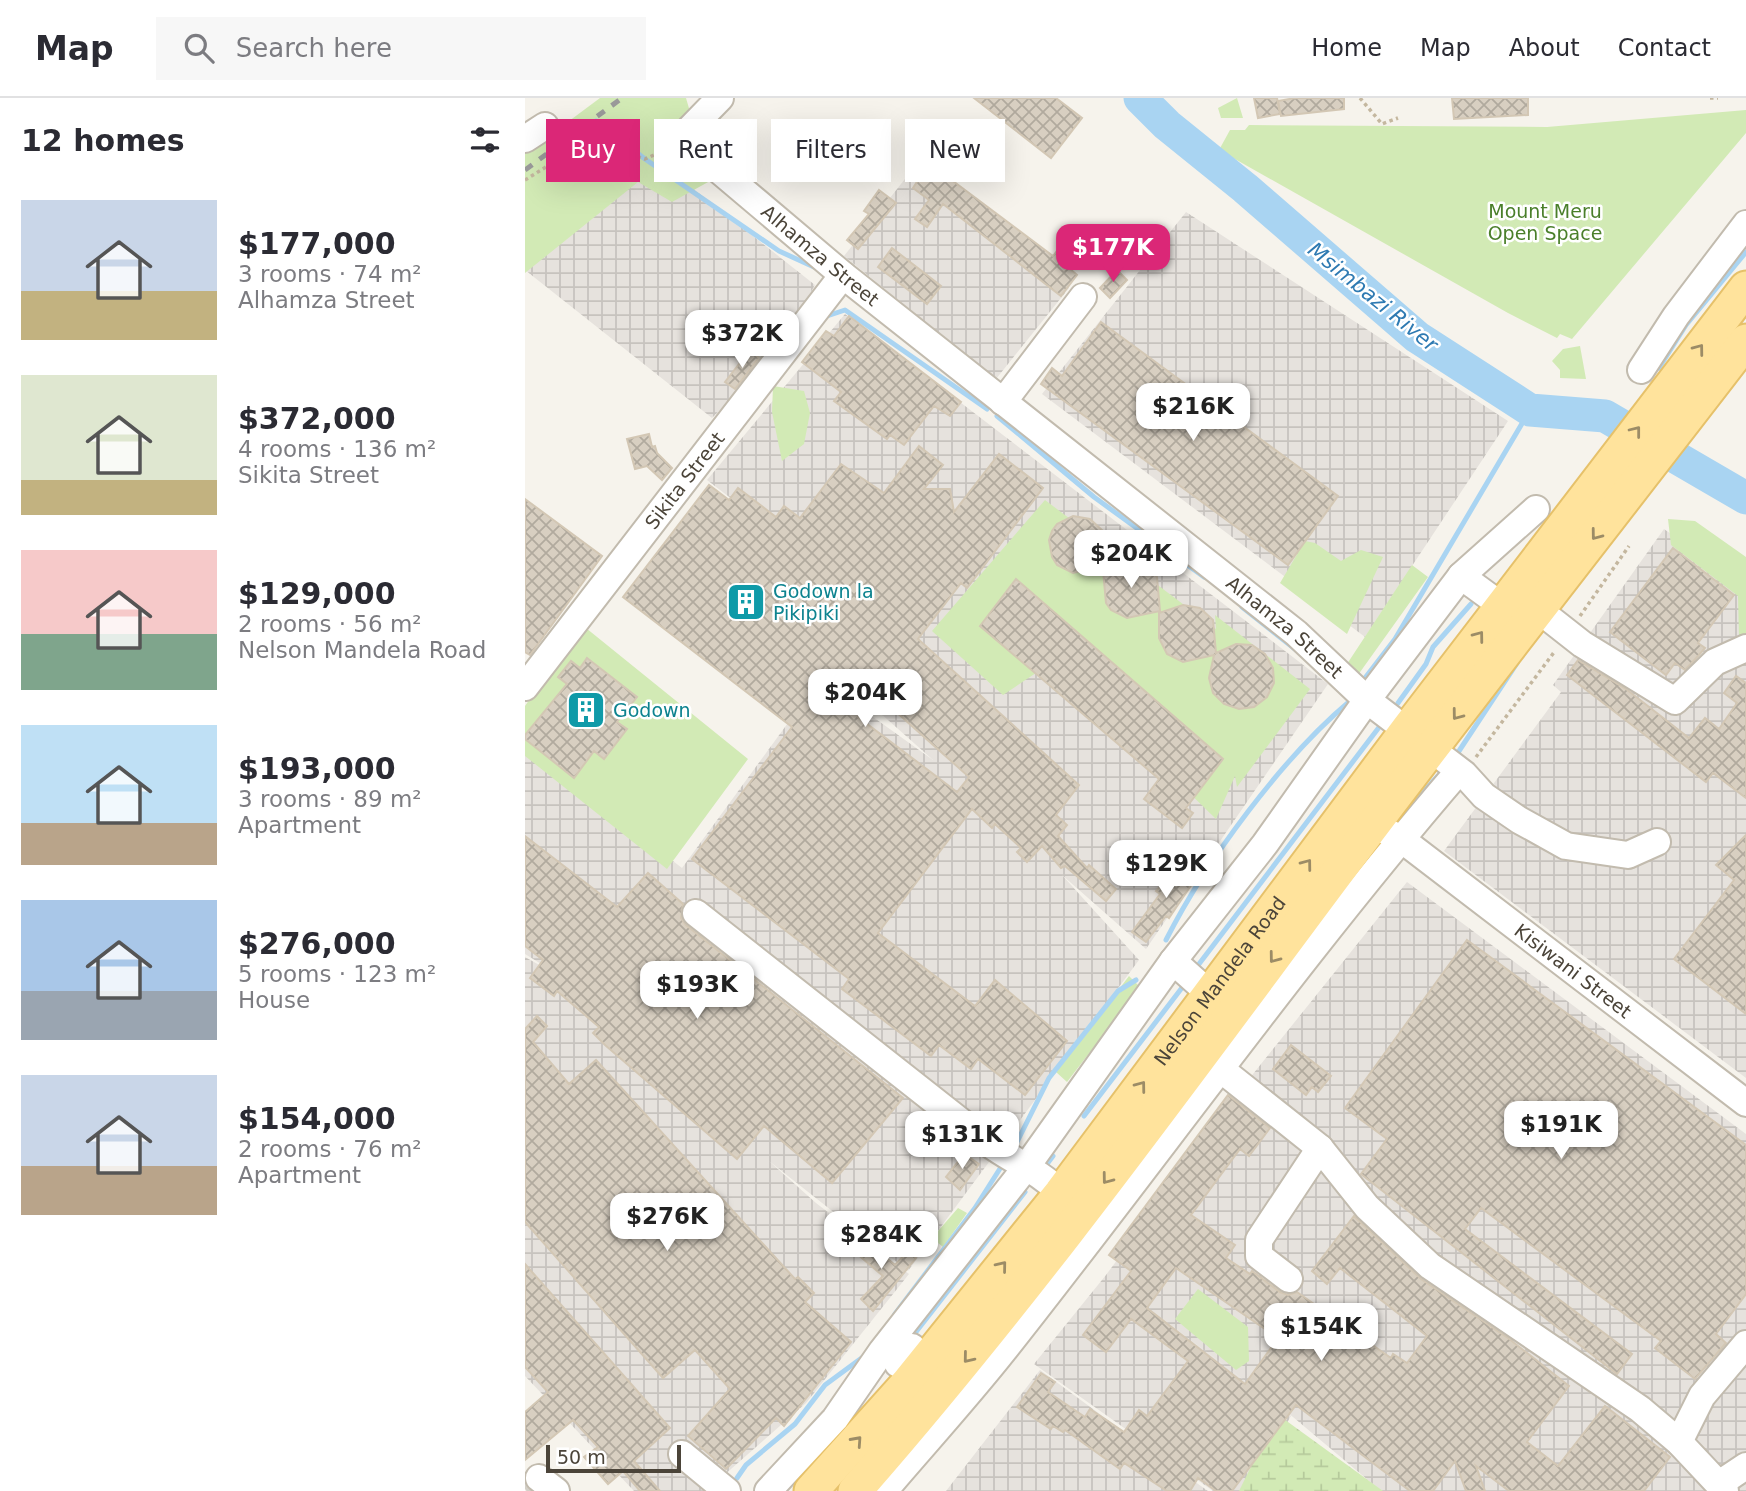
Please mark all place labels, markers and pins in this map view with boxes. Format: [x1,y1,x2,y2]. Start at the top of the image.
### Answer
pin: $177K [1064,225,1162,284]
pin: $372K [693,310,791,370]
pin: $216K [1144,384,1242,443]
pin: $204K [1082,531,1180,590]
place label: Godown la Pikipiki [773,580,874,624]
building icon: Godown la Pikipiki [725,581,767,623]
pin: $204K [816,670,914,729]
building icon: Godown [565,689,607,731]
place label: Godown [613,699,691,721]
pin: $129K [1117,840,1215,900]
pin: $193K [648,962,746,1021]
pin: $191K [1512,1102,1610,1161]
pin: $131K [913,1112,1011,1171]
pin: $276K [618,1194,716,1253]
pin: $284K [832,1212,930,1271]
pin: $154K [1272,1304,1370,1363]

